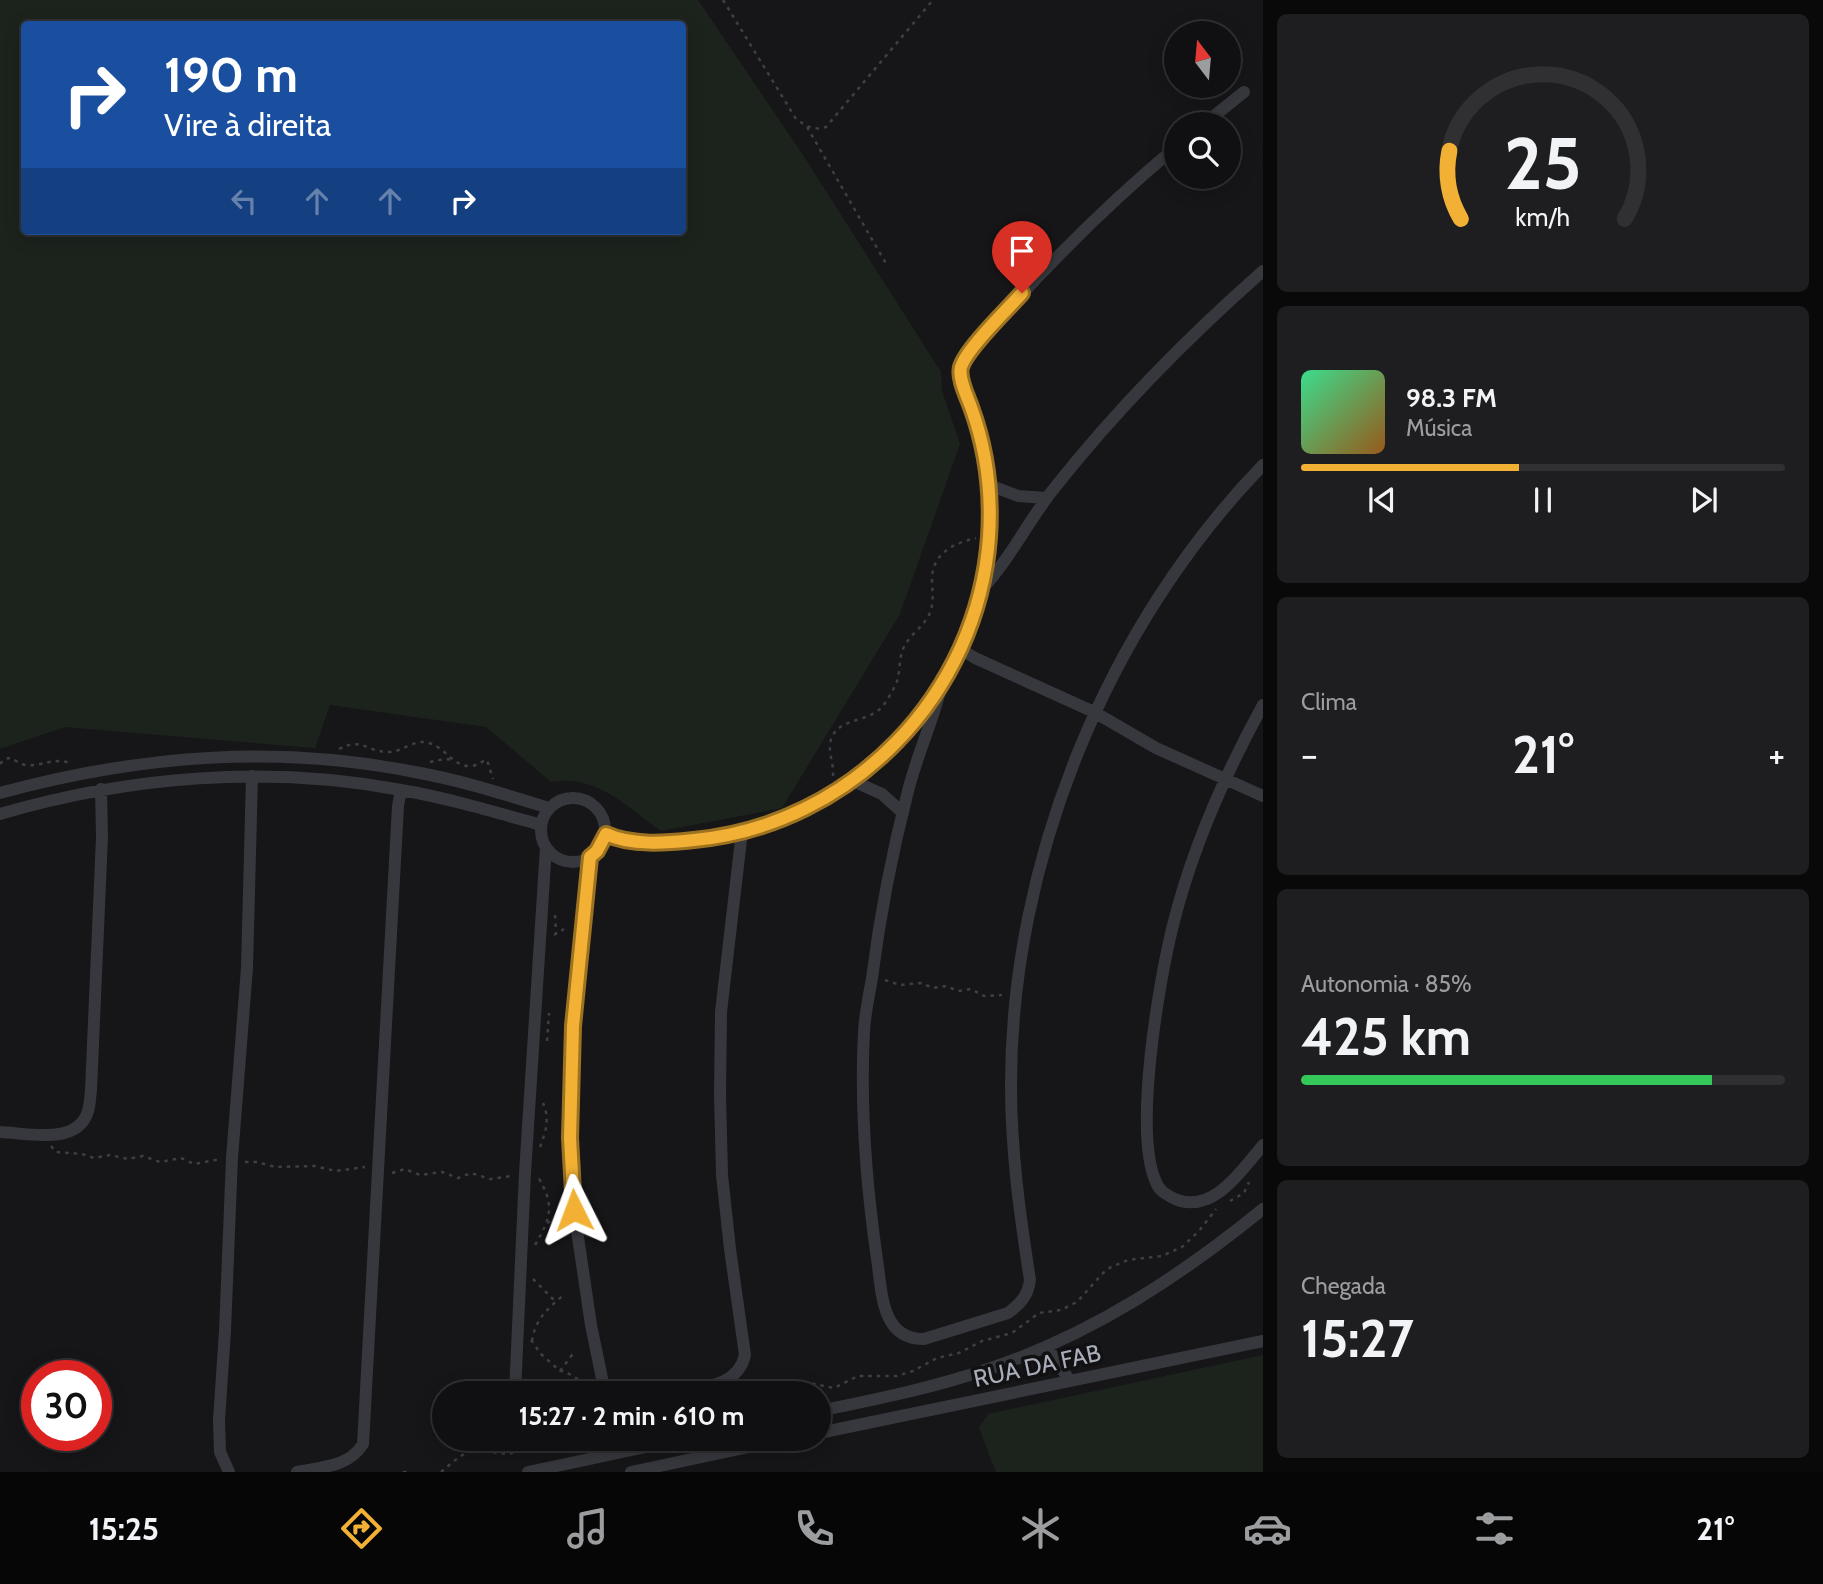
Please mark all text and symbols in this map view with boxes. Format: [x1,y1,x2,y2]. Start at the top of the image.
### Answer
north arrow [1164,21,1241,98]
map controls [1164,21,1241,189]
text: 190 m [164,45,298,104]
icon: right [49,49,140,140]
text: Vire à direita [164,105,331,144]
button: search [1164,112,1241,189]
text: 25 [1504,119,1582,207]
icon: left [225,182,263,220]
icon: ahead [298,182,336,220]
icon: ahead [371,182,409,220]
icon: right [444,182,482,220]
text: km/h [1516,202,1570,232]
pin [992,221,1052,293]
icon: arrive [1003,232,1041,270]
text: 98.3 FM [1406,382,1497,414]
text: Música [1406,414,1472,442]
icon: previous [1363,481,1401,519]
icon: pause [1524,481,1562,519]
icon: next [1685,481,1723,519]
text: Clima [1301,688,1357,716]
text: 21° [1512,723,1574,786]
text: − [1301,731,1318,778]
text: + [1768,731,1785,778]
text: Autonomia · 85% [1301,970,1472,998]
text: 425 km [1301,1005,1471,1068]
position arrow [537,1173,611,1247]
text: Chegada [1301,1272,1386,1300]
text: 15:27 [1301,1307,1414,1370]
street label: RUA DA FAB [971,1338,1103,1393]
speed limit sign: 30 [21,1360,112,1451]
text: 15:27 · 2 min · 610 m [519,1400,744,1432]
icon: directions [337,1504,386,1553]
icon: music [563,1504,612,1553]
icon: phone [790,1504,839,1553]
icon: climate [1016,1504,1065,1553]
icon: car [1243,1504,1292,1553]
icon: filters [1470,1504,1519,1553]
text: 15:25 [89,1509,159,1548]
text: 21° [1696,1509,1734,1548]

